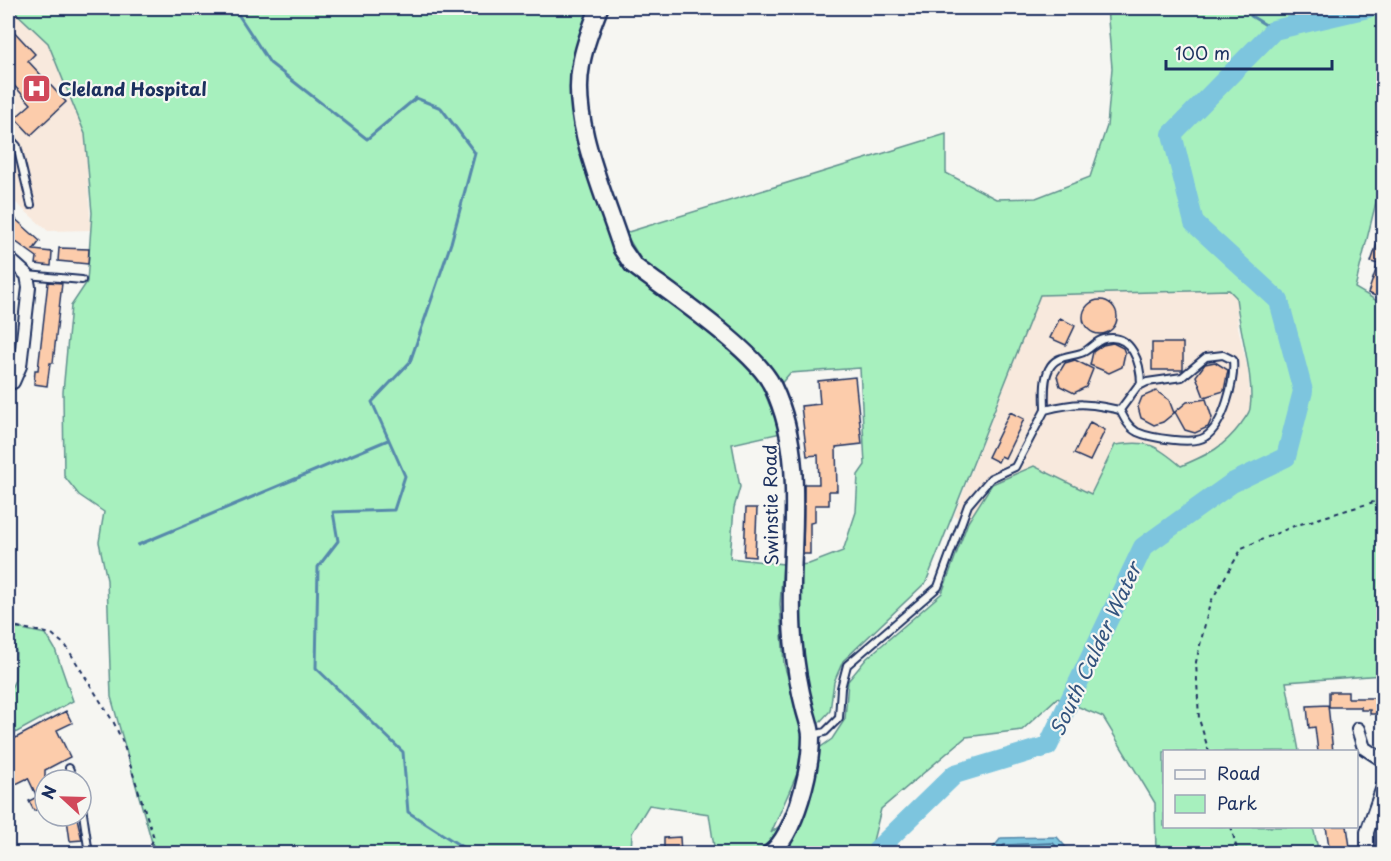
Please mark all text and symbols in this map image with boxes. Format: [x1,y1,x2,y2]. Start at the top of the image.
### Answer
scale bar [1166,33,1332,71]
text: 100 m [1175,39,1230,66]
hospital icon: Cleland Hospital [21,72,53,104]
place label: Cleland Hospital [58,75,207,102]
street label: Swinstie Road [755,444,785,566]
water label: South Calder Water [1042,555,1149,741]
legend [1163,750,1358,828]
text: Road [1217,759,1261,786]
north arrow [33,768,93,828]
text: N [35,782,62,802]
text: Park [1217,789,1257,816]

